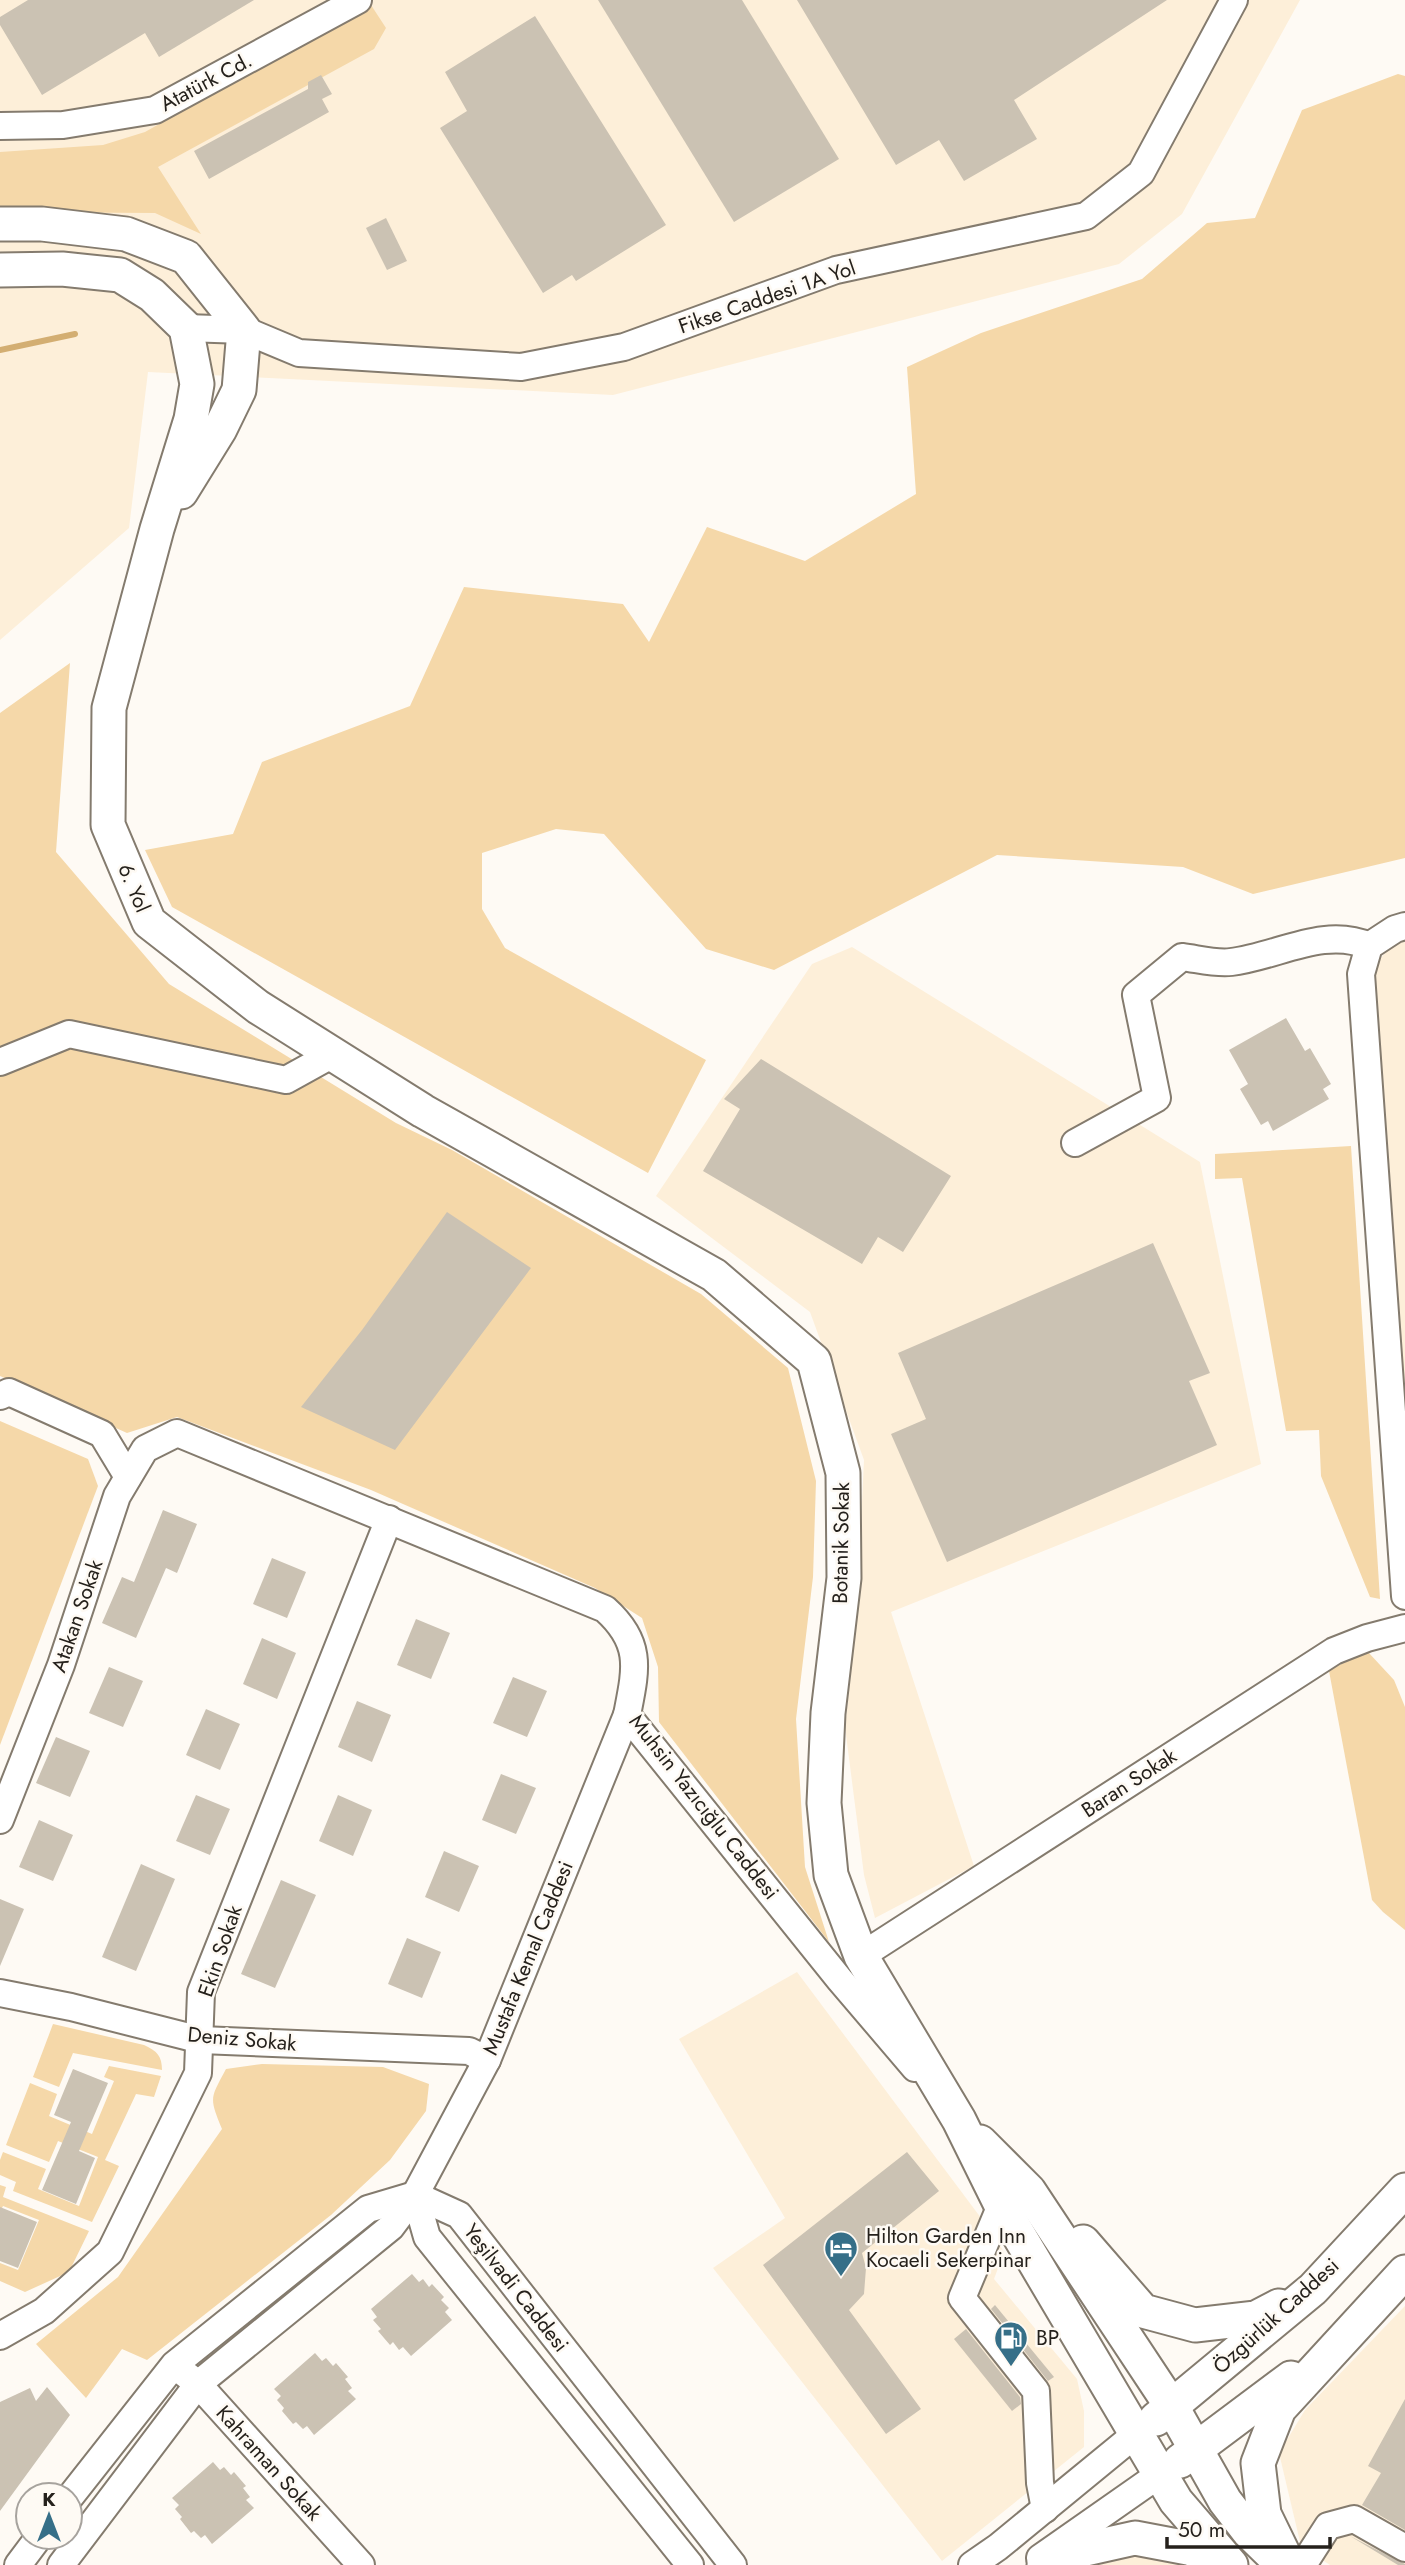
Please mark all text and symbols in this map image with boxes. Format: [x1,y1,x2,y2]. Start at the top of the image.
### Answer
street label: Atatürk Cd. [155,45,257,119]
street label: Fikse Caddesi 1A Yol [674,253,860,341]
street label: 6. Yol [110,859,158,917]
street label: Botanik Sokak [825,1481,857,1604]
street label: Atakan Sokak [44,1555,111,1676]
street label: Muhsin Yazıcığlu Caddesi [622,1708,786,1906]
street label: Baran Sokak [1076,1741,1183,1825]
street label: Mustafa Kemal Caddesi [475,1856,581,2060]
street label: Ekin Sokak [190,1900,250,2001]
street label: Deniz Sokak [186,2019,298,2059]
street label: Yeşilvadi Caddesi [456,2218,576,2358]
place label: Hilton Garden Inn Kocaeli Sekerpinar [866,2221,1032,2275]
hotel icon: Hilton Garden Inn Kocaeli Sekerpinar [822,2229,860,2278]
street label: Özgürlük Caddesi [1206,2251,1346,2381]
fuel station icon: BP [992,2319,1030,2368]
place label: BP [1036,2323,1059,2353]
street label: Kahraman Sokak [209,2399,329,2528]
north arrow [14,2481,84,2551]
text: K [42,2486,56,2513]
scale bar [1167,2506,1330,2550]
text: 50 m [1178,2515,1225,2545]

